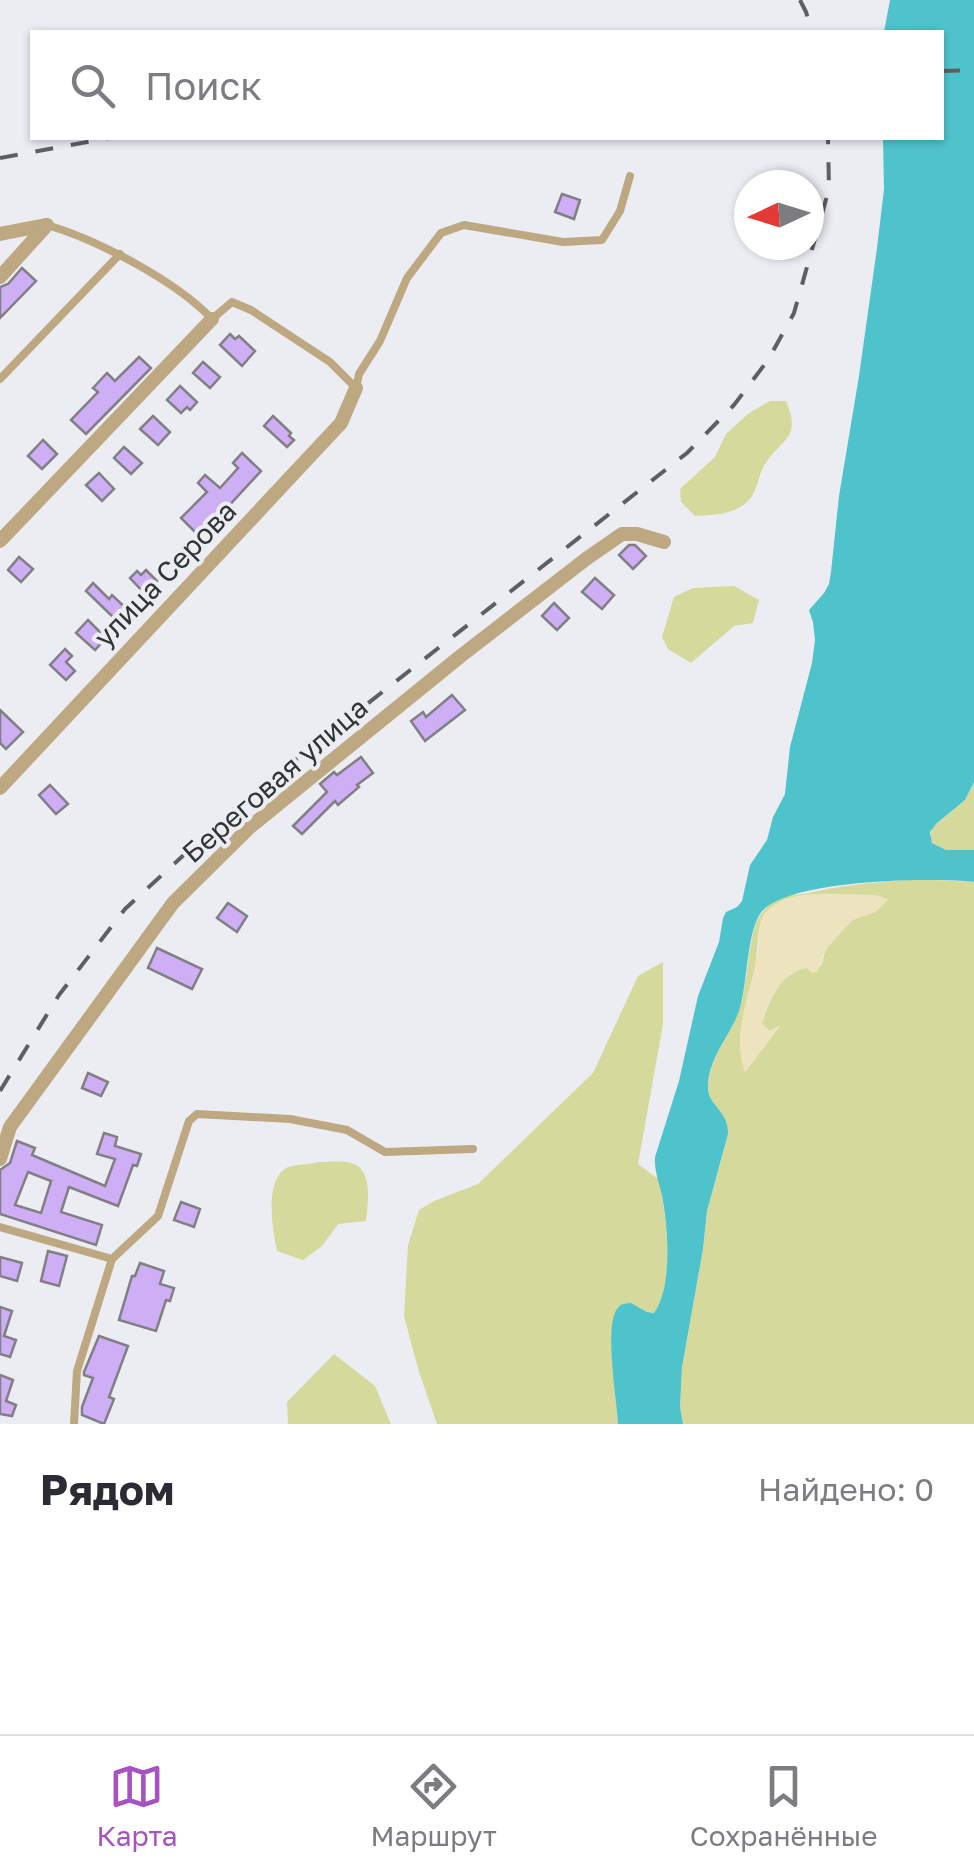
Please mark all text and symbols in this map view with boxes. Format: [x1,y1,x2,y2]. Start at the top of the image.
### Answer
search box [30,30,944,140]
icon: search [65,58,120,113]
text: Поиск [145,63,262,108]
north arrow [734,170,824,260]
street label: улица Серова [87,494,242,653]
street label: Береговая улица [175,690,374,869]
text: Рядом [40,1464,174,1514]
text: Найдено: 0 [758,1470,934,1508]
tab: Карта [96,1759,178,1852]
tab: Маршрут [370,1759,497,1852]
tab: Сохранённые [690,1759,878,1852]

